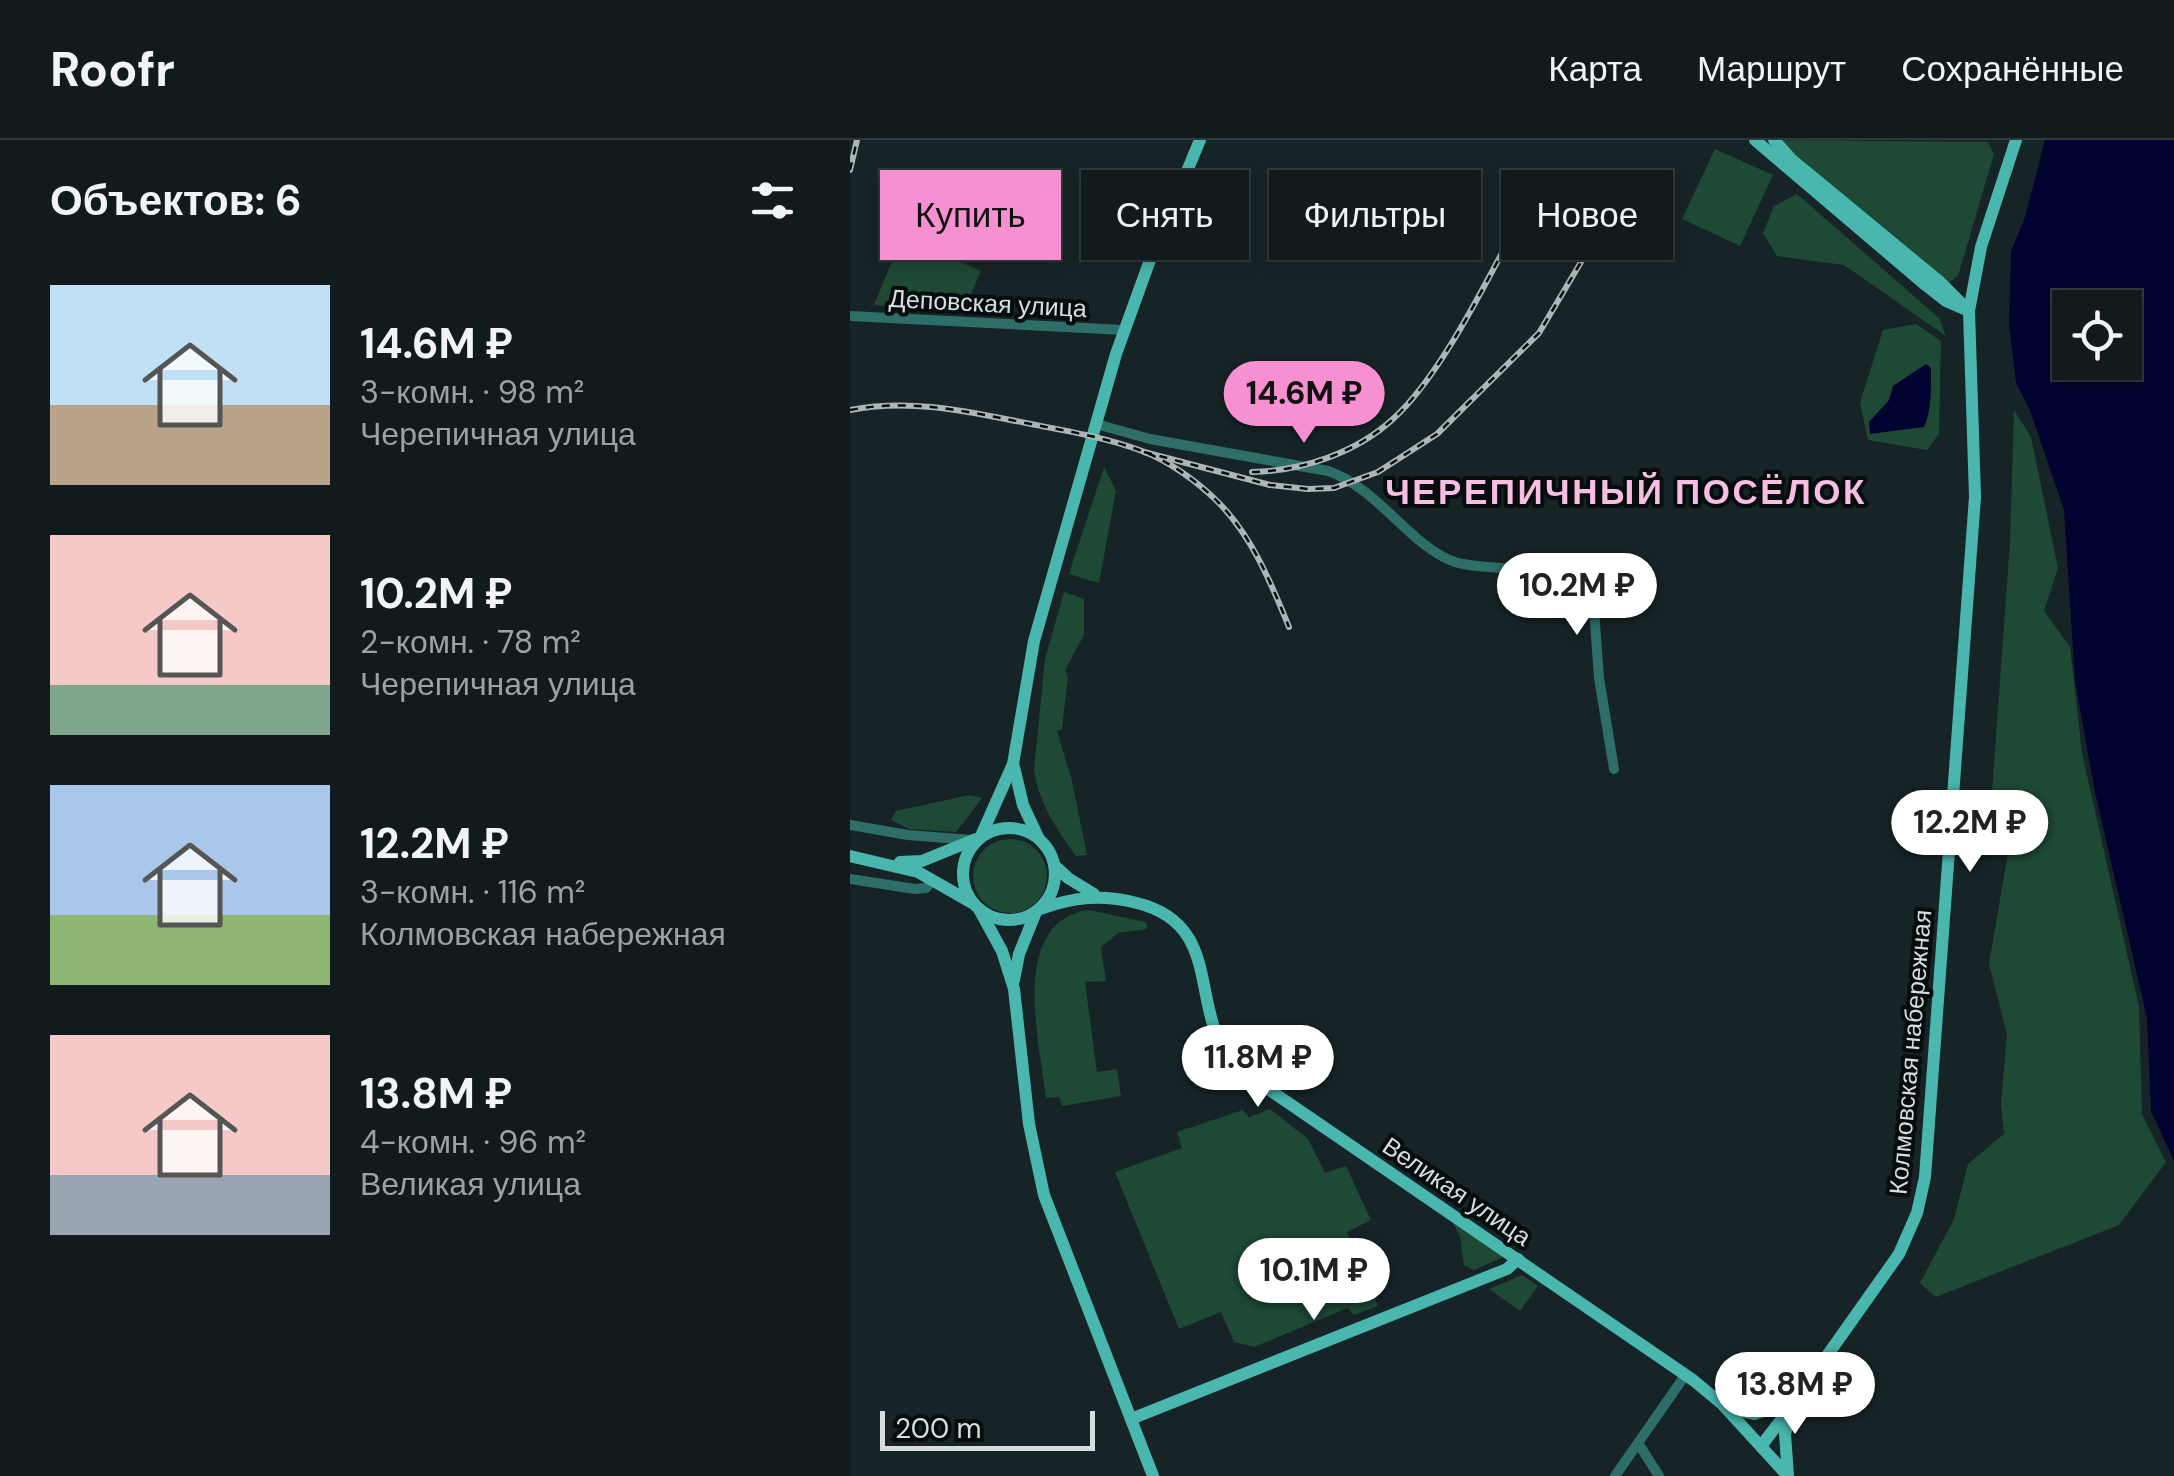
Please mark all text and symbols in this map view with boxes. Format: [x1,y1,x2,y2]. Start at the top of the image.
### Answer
text: Roofr [50,38,175,101]
text: Карта [1548,46,1642,92]
text: Маршрут [1697,46,1846,92]
text: Сохранённые [1901,46,2124,92]
chip: Купить [880,170,1061,260]
chip: Снять [1081,170,1249,260]
chip: Фильтры [1269,170,1481,260]
chip: Новое [1501,170,1673,260]
text: Объектов: 6 [50,173,302,228]
icon: filters [745,173,800,228]
street label: Деповская улица [888,282,1088,325]
map controls [2052,290,2142,380]
button: locate [2052,290,2142,380]
text: 14.6M ₽ [360,316,513,371]
icon: home [130,325,250,445]
pin: 14.6M ₽ [1212,361,1396,446]
text: 3-комн. · 98 m² [360,371,584,413]
text: 14.6M ₽ [1246,372,1362,414]
text: Черепичная улица [360,413,636,455]
district label: ЧЕРЕПИЧНЫЙ ПОСЁЛОК [1385,469,1867,515]
pin: 10.2M ₽ [1485,553,1669,638]
text: 10.2M ₽ [1519,564,1635,606]
text: 10.2M ₽ [360,566,513,621]
icon: home [130,575,250,695]
text: 2-комн. · 78 m² [360,621,581,663]
text: Черепичная улица [360,663,636,705]
pin: 12.2M ₽ [1878,790,2062,875]
text: 12.2M ₽ [1913,801,2027,843]
text: 12.2M ₽ [360,816,509,871]
icon: home [130,825,250,945]
text: 3-комн. · 116 m² [360,871,585,913]
street label: Колмовская набережная [1882,908,1939,1196]
text: Колмовская набережная [360,913,726,955]
pin: 11.8M ₽ [1166,1025,1350,1110]
text: 11.8M ₽ [1204,1036,1312,1078]
text: 13.8M ₽ [360,1066,512,1121]
icon: home [130,1075,250,1195]
text: 4-комн. · 96 m² [360,1121,586,1163]
street label: Великая улица [1376,1129,1538,1253]
text: Великая улица [360,1163,581,1205]
pin: 10.1M ₽ [1222,1238,1406,1323]
text: 10.1M ₽ [1260,1249,1368,1291]
pin: 13.8M ₽ [1703,1352,1887,1437]
text: 13.8M ₽ [1737,1363,1853,1405]
scale bar [880,1406,1095,1450]
text: 200 m [895,1410,982,1447]

